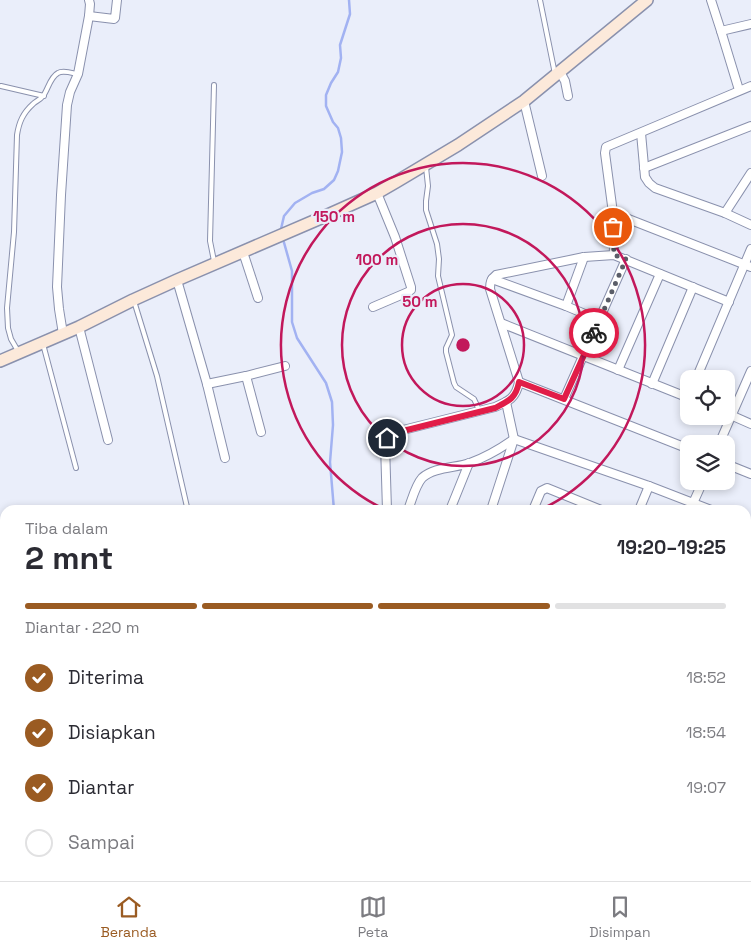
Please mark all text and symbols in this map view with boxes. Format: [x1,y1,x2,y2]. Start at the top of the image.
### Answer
pin [592,206,634,248]
text: 150 m [313,207,355,226]
icon: bag [599,213,627,241]
text: 100 m [356,250,398,269]
text: 50 m [402,292,438,311]
courier [569,308,619,358]
icon: bike [580,319,608,347]
centre of rings [454,336,472,354]
map controls [680,370,735,490]
button: locate [680,370,735,425]
pin [366,417,408,459]
icon: home [373,424,401,452]
button: layers [680,435,735,490]
text: Tiba dalam [25,518,108,539]
text: 19:20–19:25 [617,535,726,560]
text: 2 mnt [25,538,113,578]
text: Diantar · 220 m [25,617,140,638]
icon: check [25,664,53,692]
text: Diterima [68,665,144,690]
text: 18:52 [686,667,726,688]
icon: check [25,719,53,747]
text: Disiapkan [68,720,156,745]
text: 18:54 [686,722,726,743]
icon: check [25,774,53,802]
text: Diantar [68,775,134,800]
text: 19:07 [686,777,726,798]
text: Sampai [68,830,135,855]
tab: Beranda [100,893,157,941]
tab: Peta [358,893,388,941]
tab: Disimpan [589,893,651,941]

